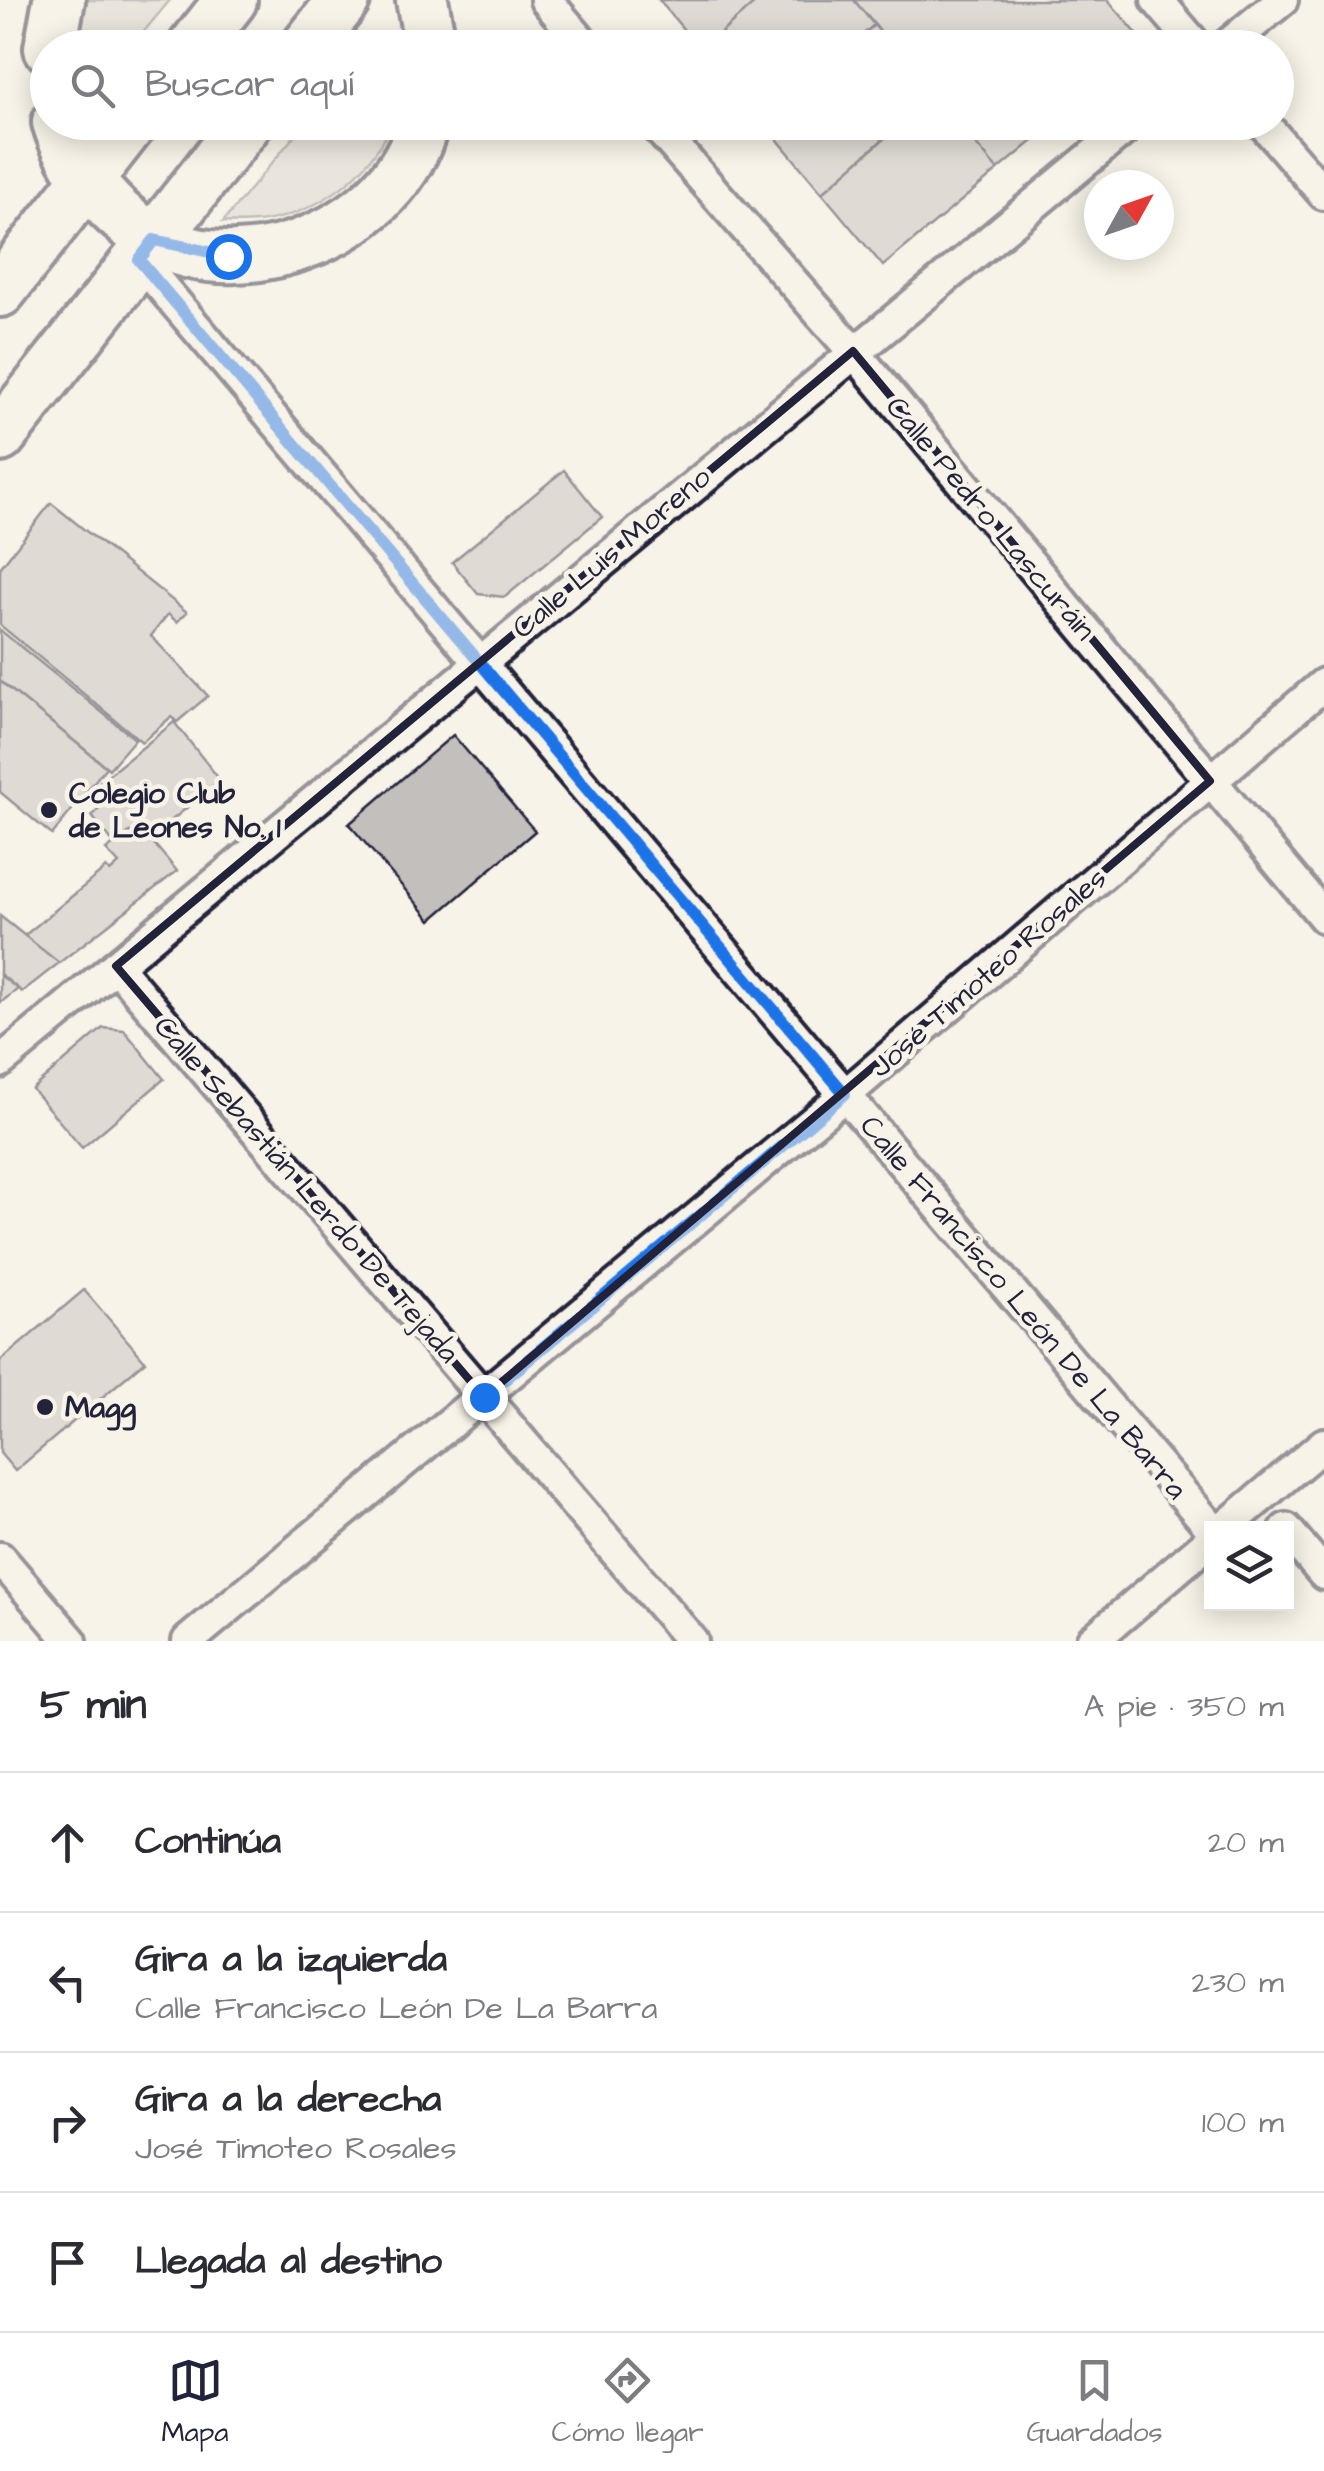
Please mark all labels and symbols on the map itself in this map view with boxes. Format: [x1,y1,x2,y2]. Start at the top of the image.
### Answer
north arrow [1084,170,1174,260]
route start [206,234,252,280]
street label: Calle Pedro Lascuráin [875,388,1105,650]
street label: Calle Luis Moreno [503,457,720,649]
place label: Colegio Club de Leones No. 1 [68,773,281,849]
marker: Colegio Club de Leones No. 1 [38,799,60,821]
street label: José Timoteo Rosales [861,858,1116,1087]
street label: Calle Sebastián Lerdo De Tejada [144,1007,469,1372]
street label: Calle Francisco León De La Barra [850,1107,1197,1509]
route end [462,1375,508,1421]
place label: Magg [65,1387,137,1431]
marker: Magg [34,1396,56,1418]

